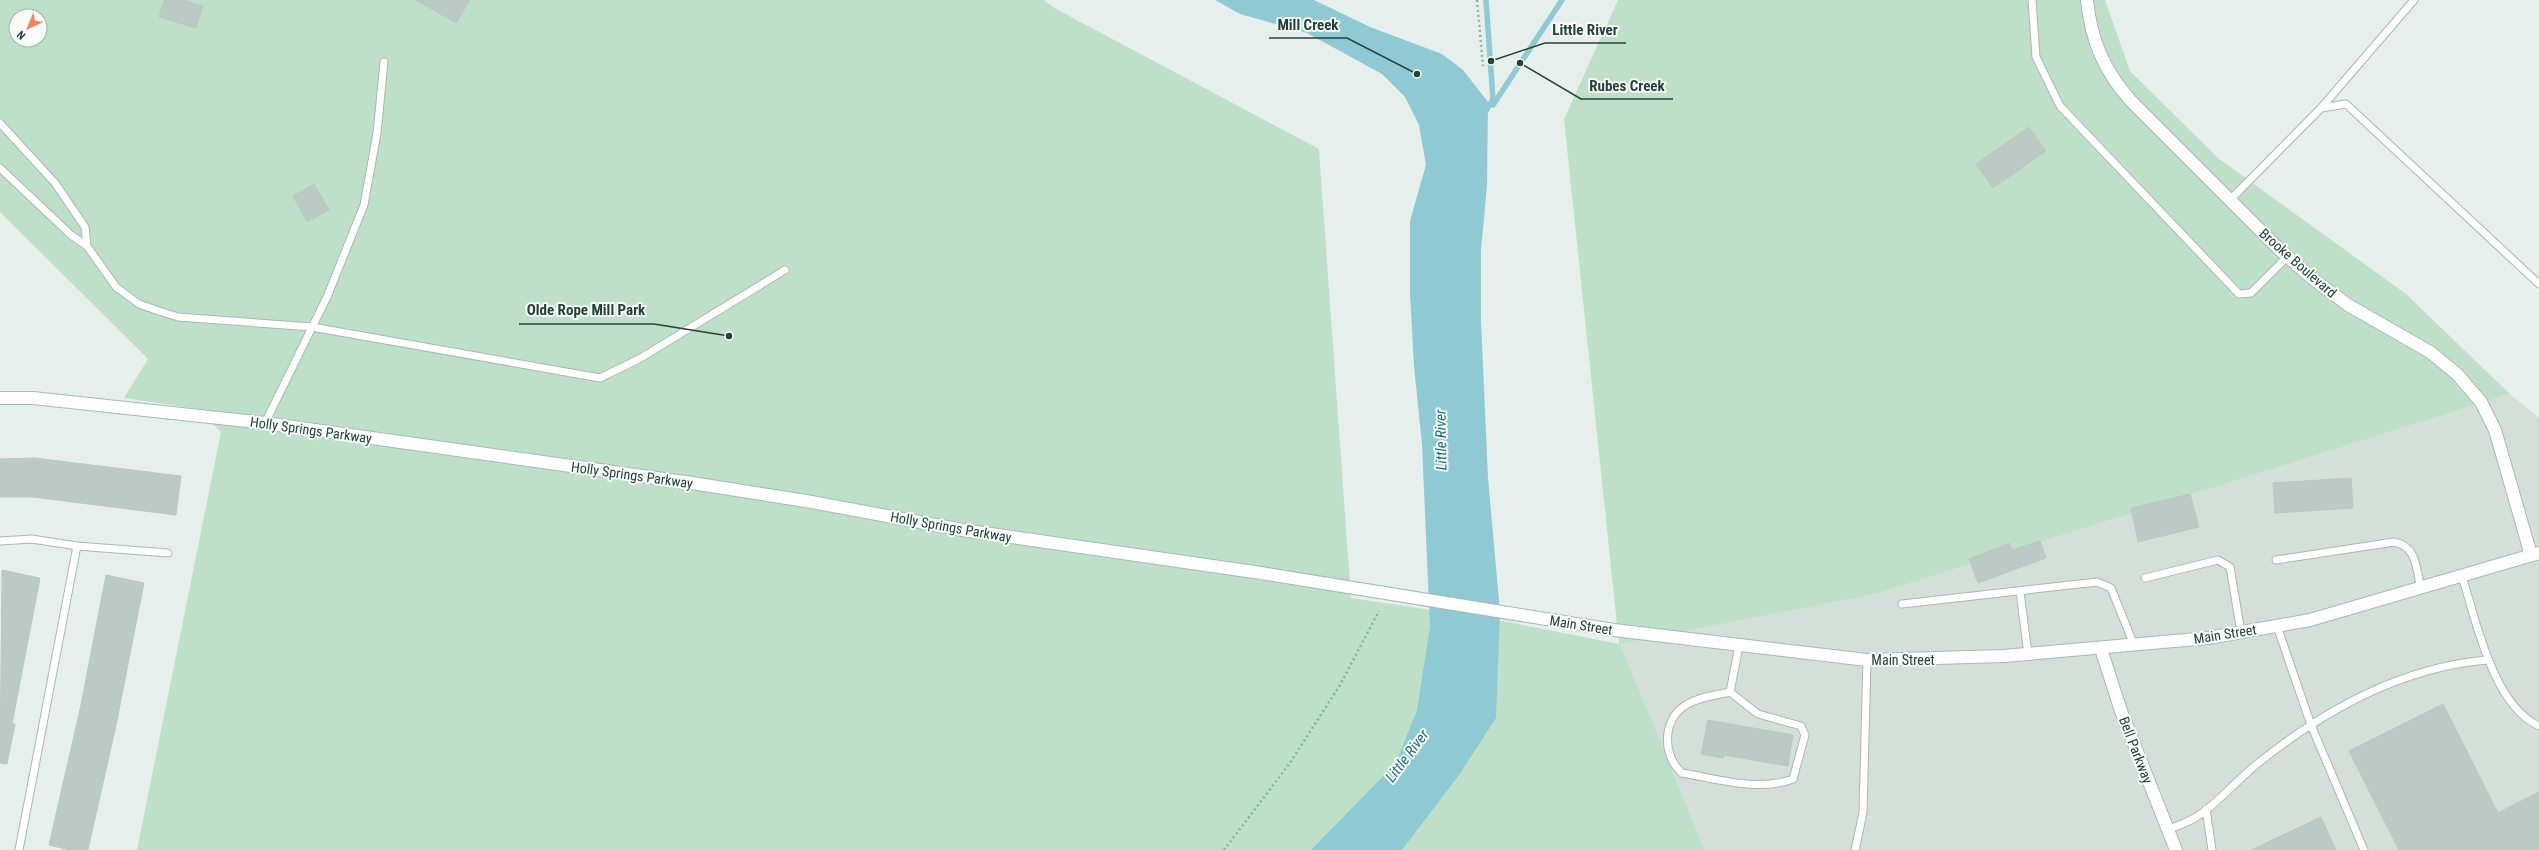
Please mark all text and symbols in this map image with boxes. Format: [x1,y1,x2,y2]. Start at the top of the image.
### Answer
north arrow [8,8,48,48]
callout: Mill Creek [1269,11,1347,38]
text: Mill Creek [1277,16,1339,34]
callout: Little River [1545,16,1626,43]
text: Little River [1552,21,1618,39]
text: N [14,28,28,42]
callout: Rubes Creek [1581,72,1673,99]
text: Rubes Creek [1589,77,1666,95]
street label: Brooke Boulevard [2256,225,2340,301]
callout: Olde Rope Mill Park [519,297,654,324]
text: Olde Rope Mill Park [527,301,646,319]
water label: Little River [1431,409,1451,471]
street label: Holly Springs Parkway [249,414,373,446]
street label: Holly Springs Parkway [570,459,694,491]
street label: Holly Springs Parkway [889,508,1013,546]
street label: Main Street [1548,612,1614,638]
street label: Main Street [2192,621,2258,647]
street label: Main Street [1871,652,1935,668]
street label: Bell Parkway [2116,714,2156,786]
water label: Little River [1381,726,1433,786]

